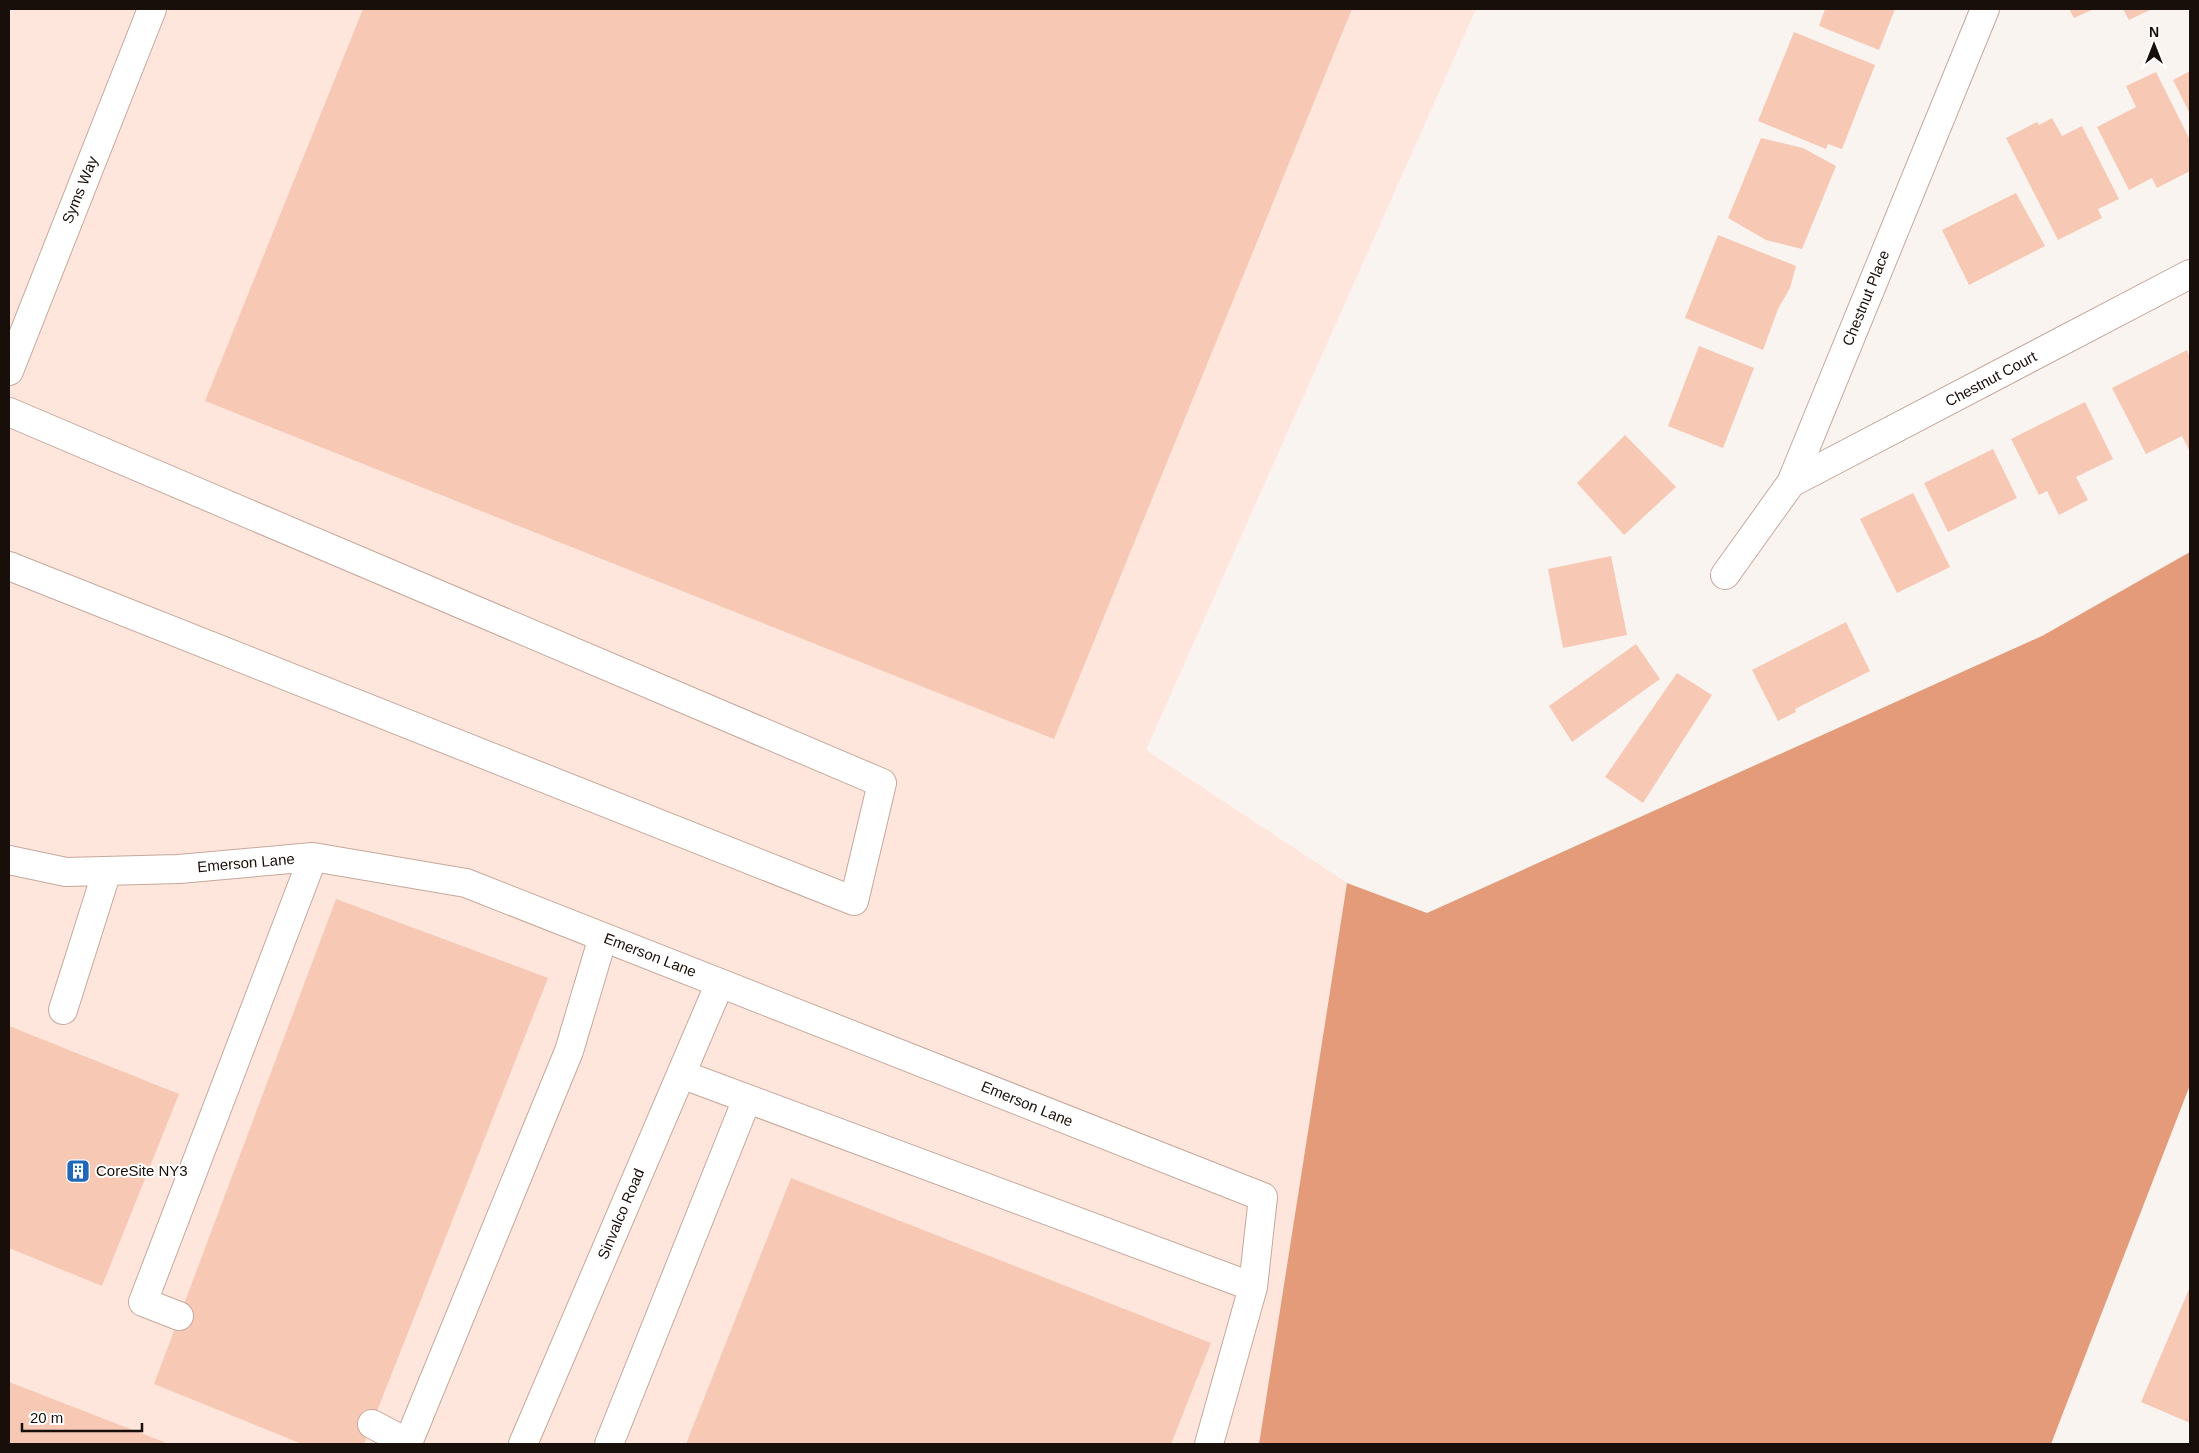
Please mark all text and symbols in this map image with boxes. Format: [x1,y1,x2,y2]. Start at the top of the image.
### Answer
north arrow [2129,20,2179,70]
text: N [2149,24,2159,40]
street label: Syms Way [58,153,101,226]
street label: Chestnut Place [1839,247,1892,348]
street label: Chestnut Court [1942,347,2040,410]
street label: Emerson Lane [197,850,295,875]
street label: Emerson Lane [602,929,699,980]
street label: Emerson Lane [979,1077,1076,1130]
building icon: CoreSite NY3 [65,1158,91,1184]
place label: CoreSite NY3 [96,1162,188,1179]
street label: Sinvalco Road [594,1166,647,1262]
scale bar [22,1400,142,1432]
text: 20 m [30,1409,63,1426]

